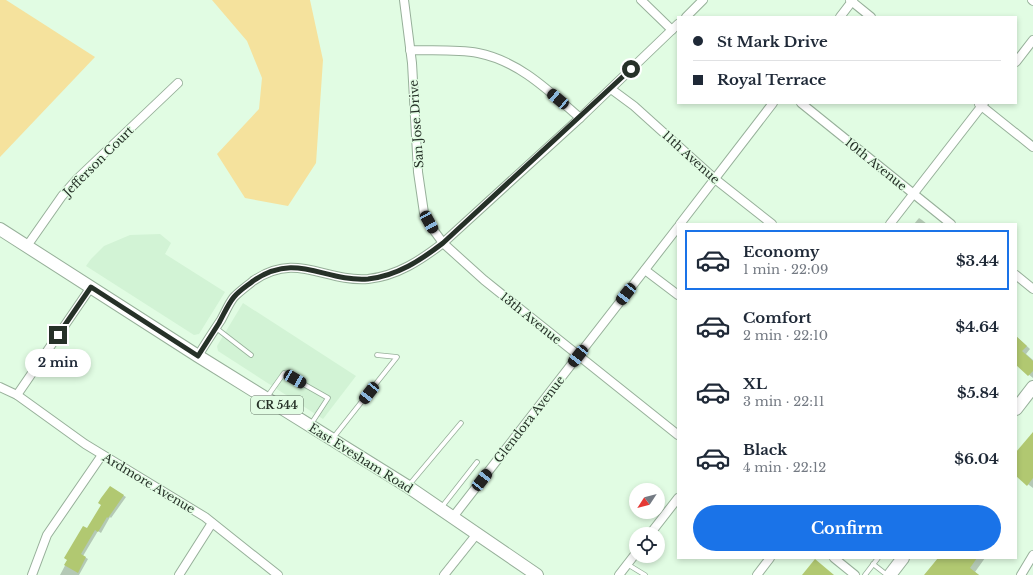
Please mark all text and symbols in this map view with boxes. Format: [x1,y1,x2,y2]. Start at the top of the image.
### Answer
text: St Mark Drive [717,32,828,51]
route start [622,60,640,78]
text: Royal Terrace [717,70,826,89]
street label: San Jose Drive [405,79,427,169]
car [545,87,571,111]
street label: Jefferson Court [58,122,137,201]
street label: 11th Avenue [659,127,723,187]
street label: 10th Avenue [842,134,910,194]
car [418,209,440,235]
icon: car [695,242,731,278]
text: Economy [743,242,820,261]
text: $3.44 [956,251,999,270]
text: 1 min · 22:09 [743,261,828,278]
car [614,281,638,307]
street label: 13th Avenue [497,289,565,347]
icon: car [695,308,731,344]
text: Comfort [743,308,811,327]
text: $4.64 [956,317,999,336]
route end [49,326,67,344]
text: 2 min · 22:10 [743,327,828,344]
car [566,343,590,369]
callout: 2 min [25,349,91,377]
text: 2 min [38,354,78,371]
car [282,368,308,390]
street label: Glendora Avenue [490,372,568,466]
icon: car [695,374,731,410]
text: XL [743,374,767,393]
car [357,380,381,406]
text: $5.84 [957,383,999,402]
text: 3 min · 22:11 [743,393,825,410]
road number: CR 544 [251,396,303,414]
street label: East Evesham Road [306,420,416,496]
icon: car [695,440,731,476]
text: Black [743,440,787,459]
street label: Ardmore Avenue [99,449,198,516]
text: $6.04 [954,449,999,468]
text: 4 min · 22:12 [743,459,826,476]
car [470,467,494,493]
north arrow [629,483,665,519]
map controls [629,483,665,563]
button: Confirm [693,505,1001,551]
button: locate [629,527,665,563]

